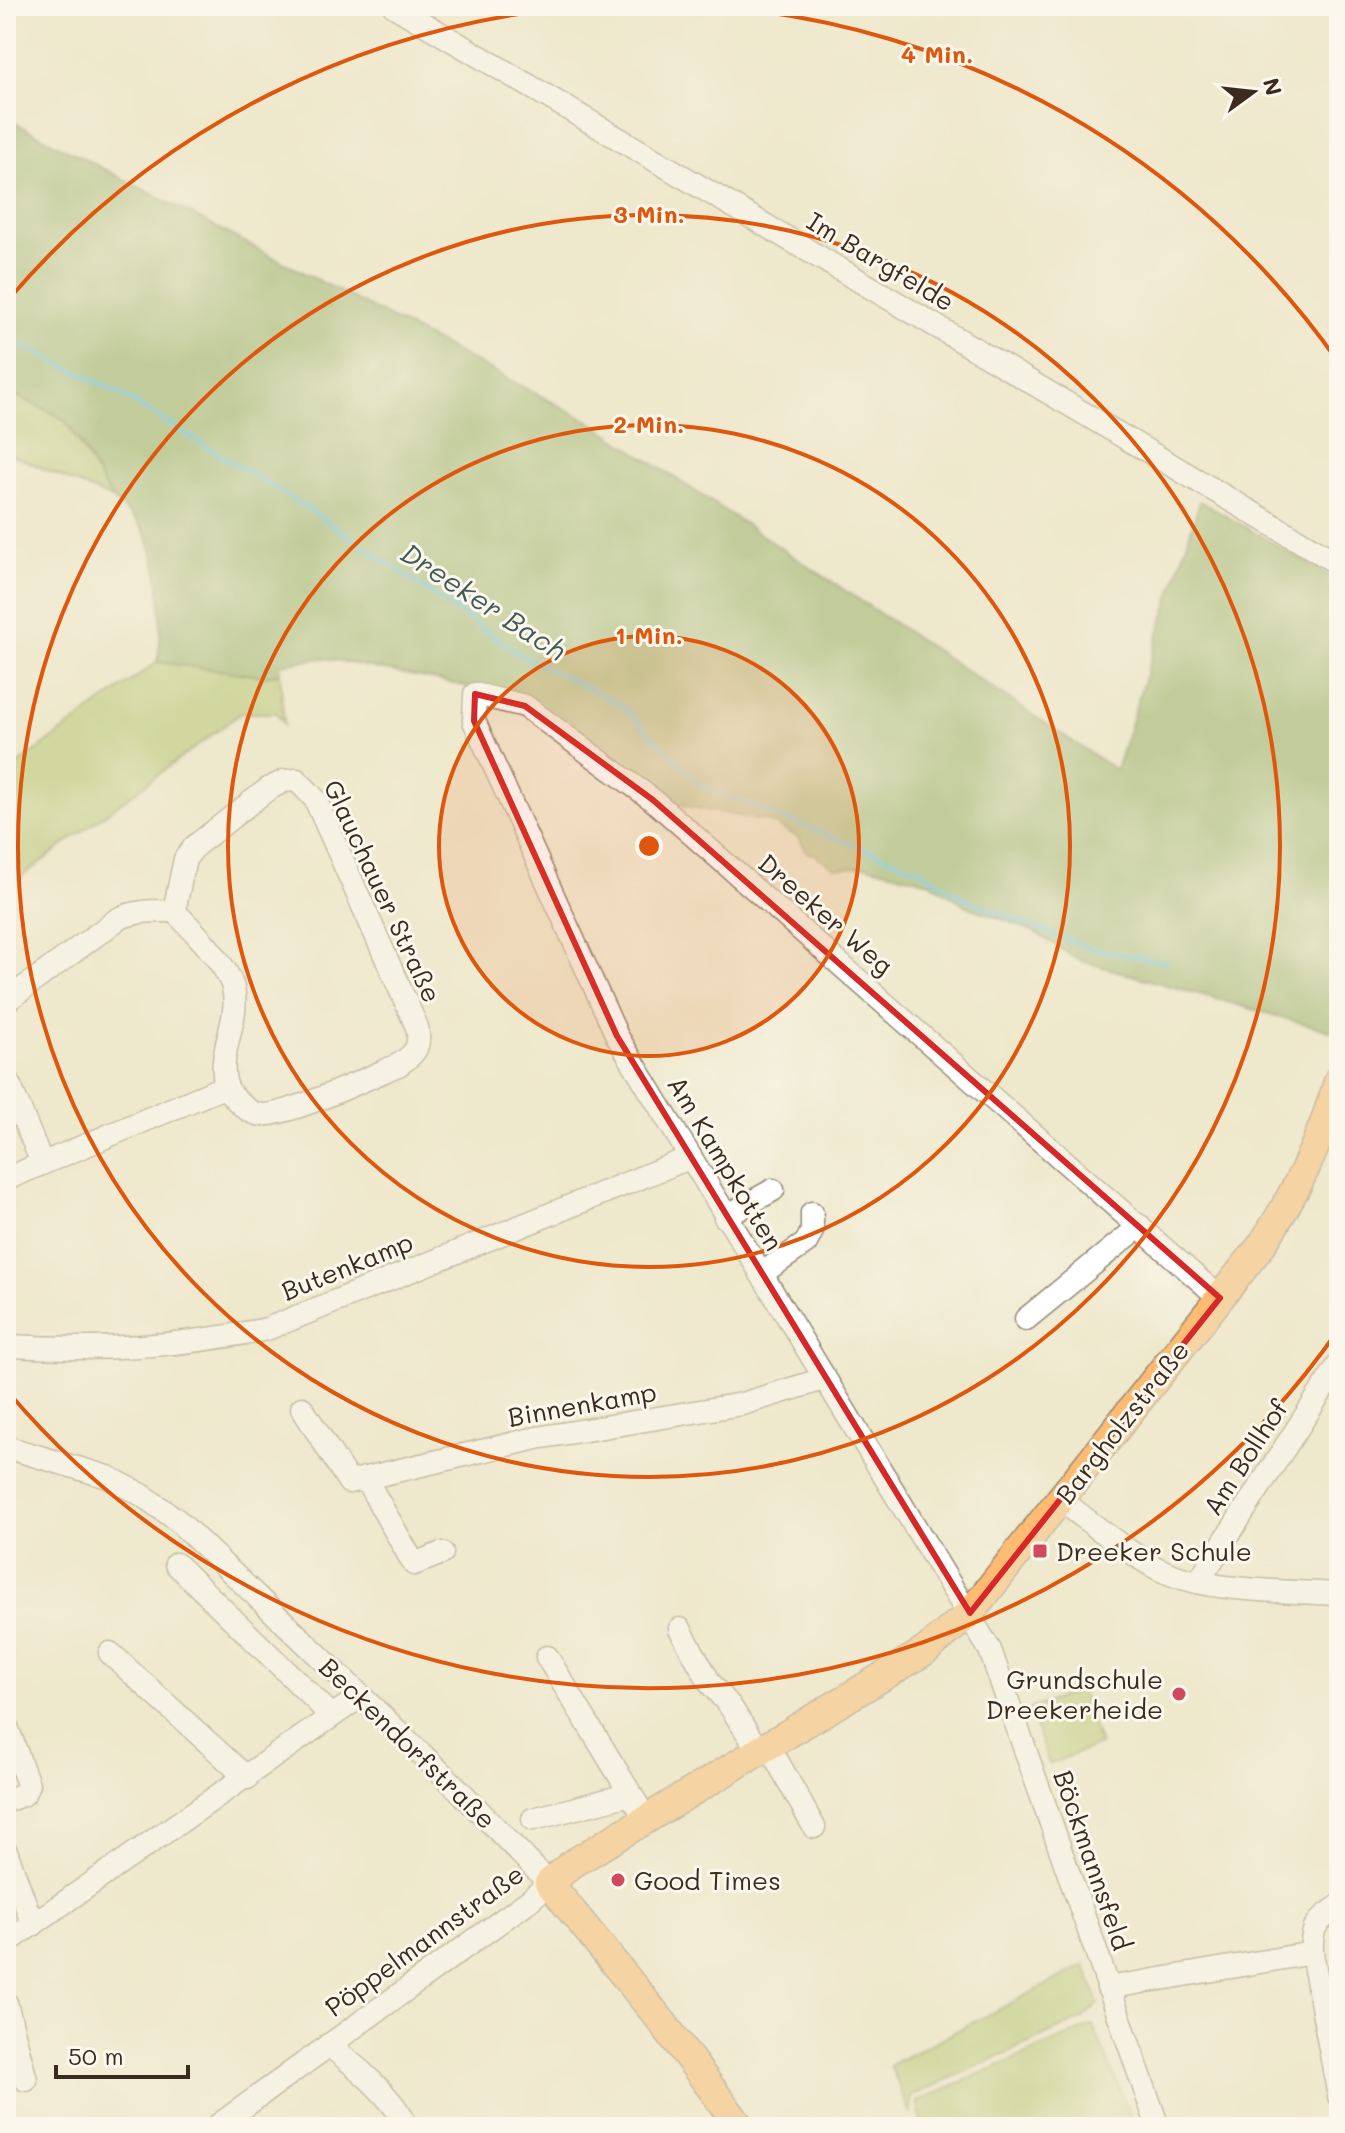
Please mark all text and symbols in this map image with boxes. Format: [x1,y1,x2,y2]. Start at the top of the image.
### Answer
text: 4 Min. [901,38,973,69]
north arrow [1213,52,1293,132]
text: N [1257,75,1289,99]
text: 3 Min. [613,198,685,229]
street label: Im Bargfelde [801,204,961,318]
text: 2 Min. [614,408,684,439]
water label: Dreeker Bach [394,534,574,668]
text: 1 Min. [615,619,683,650]
street label: Glauchauer Straße [316,774,450,1008]
centre of rings [635,832,663,860]
street label: Dreeker Weg [751,846,901,982]
street label: Am Kampkotten [660,1069,792,1257]
street label: Butenkamp [276,1224,418,1308]
street label: Bargholzstraße [1048,1334,1196,1510]
street label: Binnenkamp [505,1374,659,1434]
street label: Am Bollhof [1195,1392,1296,1522]
place label: Dreeker Schule [1056,1534,1252,1568]
marker: Dreeker Schule [1031,1542,1049,1560]
street label: Beckendorfstraße [312,1650,504,1836]
place label: Grundschule Dreekerheide [986,1662,1163,1726]
marker: Grundschule Dreekerheide [1170,1685,1188,1703]
street label: Böckmannsfeld [1046,1765,1140,1955]
street label: Pöppelmannstraße [318,1856,530,2024]
place label: Good Times [634,1863,781,1897]
marker: Good Times [609,1871,627,1889]
scale bar [56,2029,188,2079]
text: 50 m [68,2040,124,2071]

